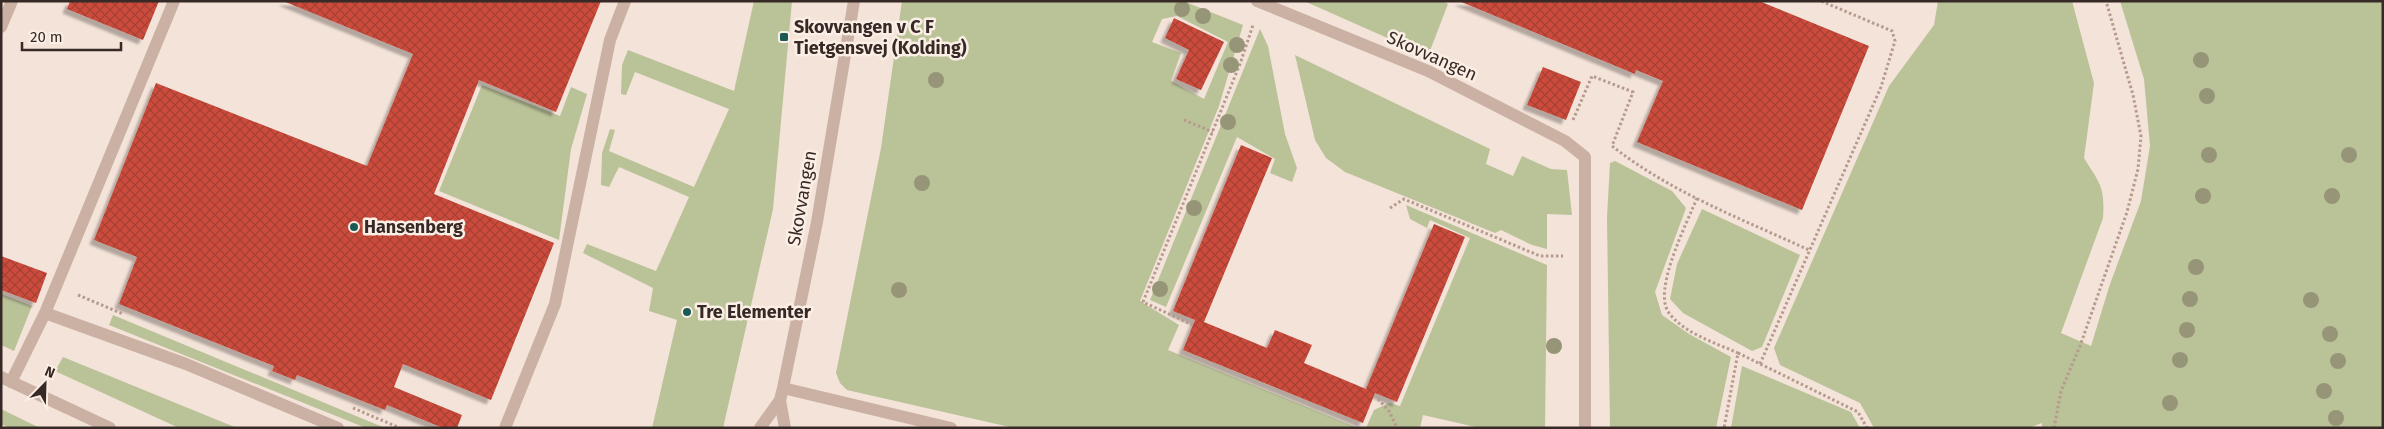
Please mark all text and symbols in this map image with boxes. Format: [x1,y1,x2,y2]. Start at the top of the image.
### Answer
place label: Skovvangen v C F Tietgensvej (Kolding) [794,16,967,59]
scale bar [22,20,121,52]
street label: Skovvangen [1383,26,1481,86]
text: 20 m [30,28,63,46]
marker: Skovvangen v C F Tietgensvej (Kolding) [778,31,790,43]
street label: Skovvangen [783,149,821,247]
place label: Hansenberg [364,216,463,238]
marker: Hansenberg [348,221,360,233]
place label: Tre Elementer [697,301,812,323]
marker: Tre Elementer [681,306,693,318]
north arrow [20,359,70,409]
text: N [42,363,57,382]

